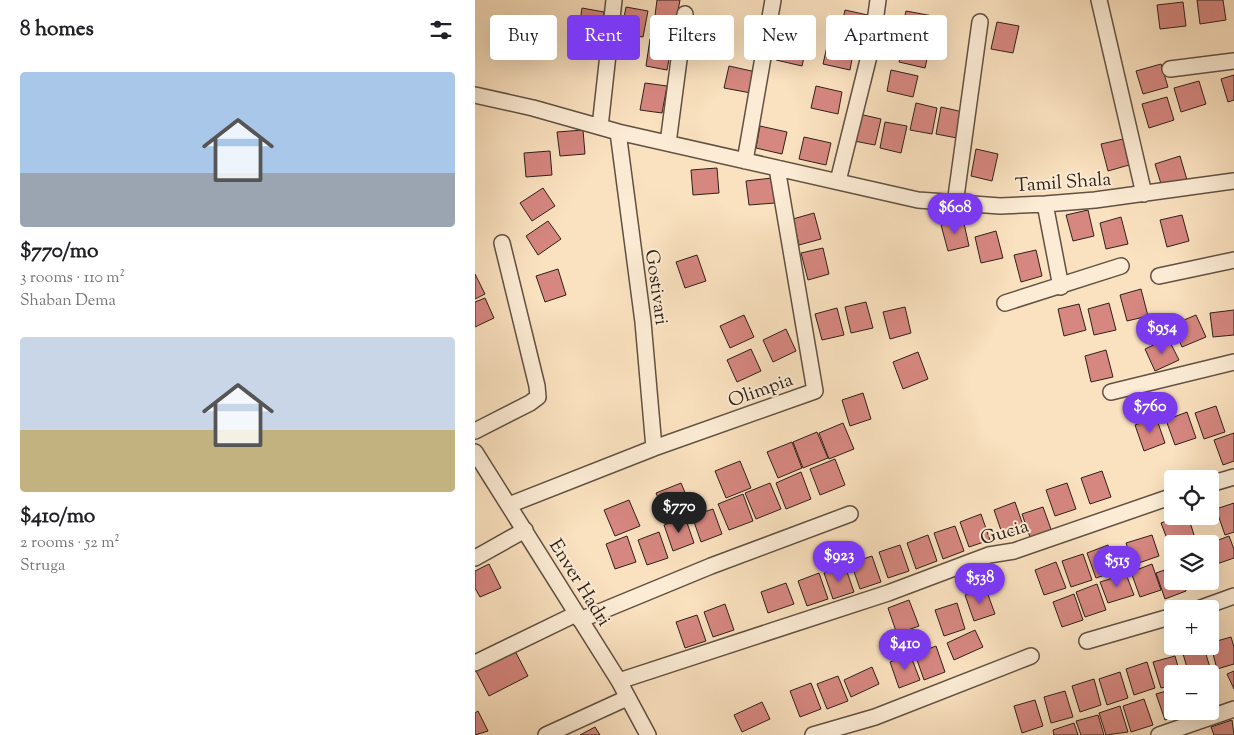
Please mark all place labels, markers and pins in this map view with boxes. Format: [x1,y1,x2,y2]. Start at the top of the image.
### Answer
pin: $608 [925,192,985,235]
pin: $954 [1132,312,1192,355]
pin: $760 [1120,392,1180,434]
pin: $770 [649,492,709,534]
pin: $923 [809,540,869,583]
pin: $515 [1087,546,1147,588]
pin: $538 [950,562,1010,605]
pin: $410 [875,628,935,671]

